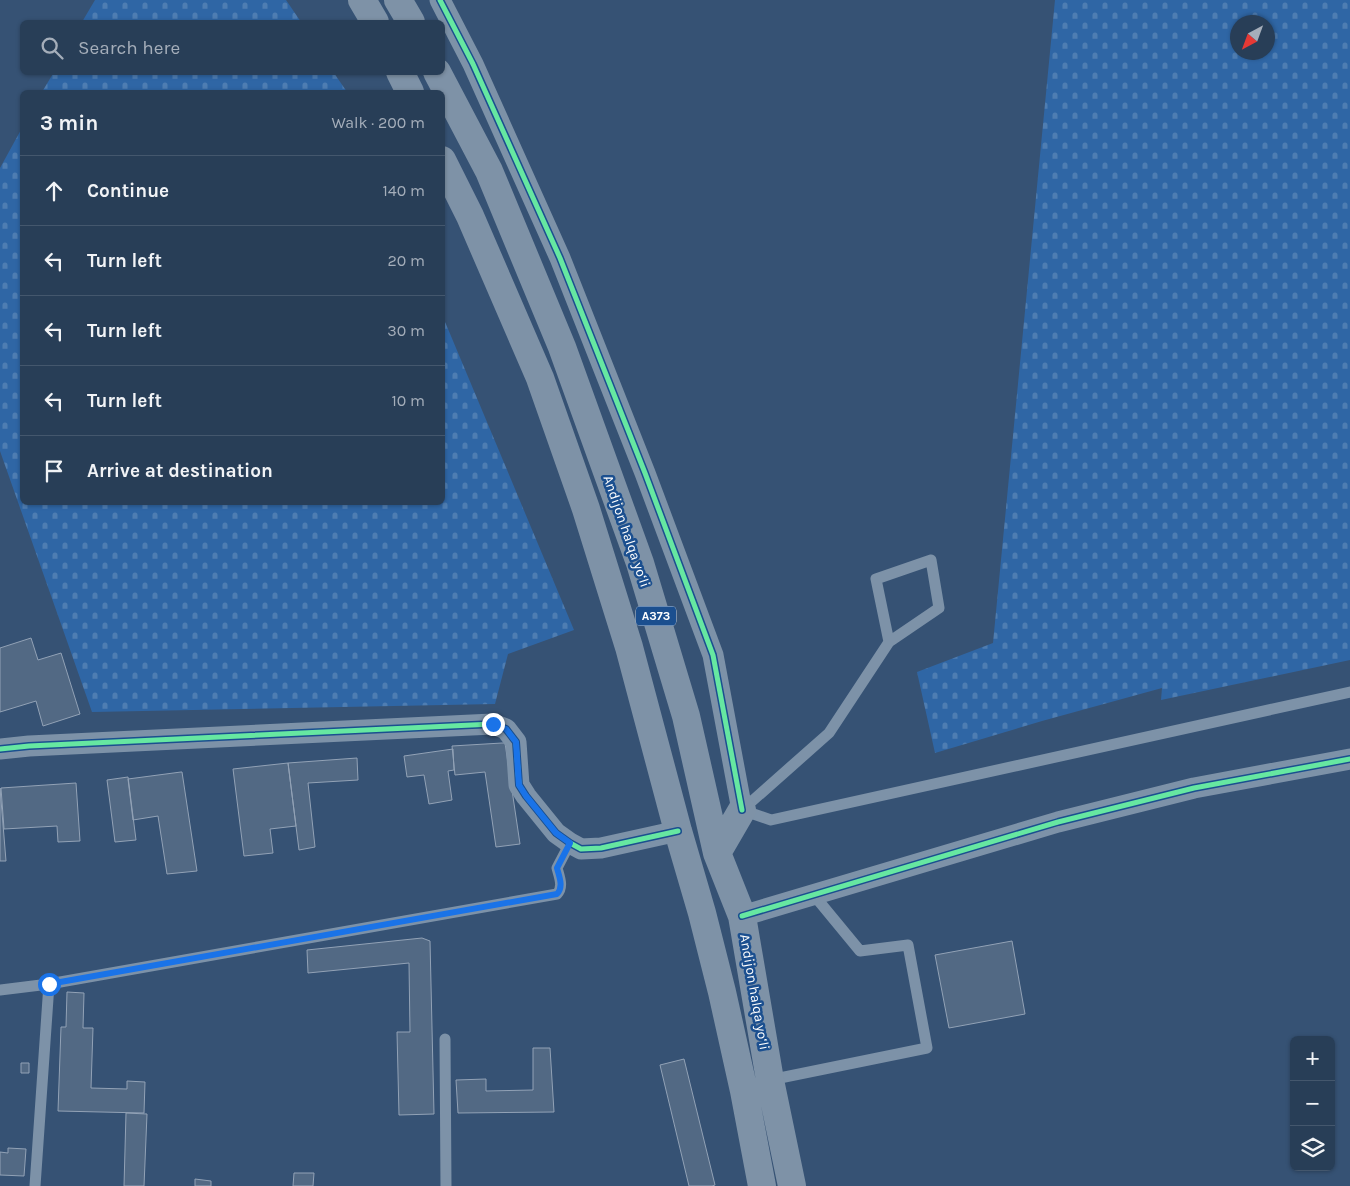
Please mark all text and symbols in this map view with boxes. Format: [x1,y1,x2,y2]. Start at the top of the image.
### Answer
north arrow [1230,15,1275,60]
search box [20,20,445,75]
icon: search [38,34,66,62]
text: Search here [78,37,180,59]
text: 3 min [40,111,98,135]
text: Walk · 200 m [331,113,425,132]
icon: ahead [40,177,68,205]
text: Continue [87,180,169,202]
text: 140 m [383,181,425,200]
icon: left [40,247,68,275]
text: Turn left [87,250,162,272]
text: 20 m [387,251,425,270]
icon: left [40,317,68,345]
text: Turn left [87,320,162,342]
text: 30 m [387,321,425,340]
icon: left [40,387,68,415]
text: Turn left [87,390,162,412]
text: 10 m [391,391,425,410]
icon: arrive [40,457,68,485]
text: Arrive at destination [87,460,273,482]
street label: Andijon halqa yo‘li [599,473,654,589]
road number: A373 [636,606,676,626]
route end [482,713,505,736]
street label: Andijon halqa yo‘li [736,933,773,1051]
route start [38,973,61,996]
map controls [1290,1036,1335,1171]
button: + [1290,1036,1335,1081]
button: − [1290,1081,1335,1126]
button: layers [1290,1126,1335,1171]

